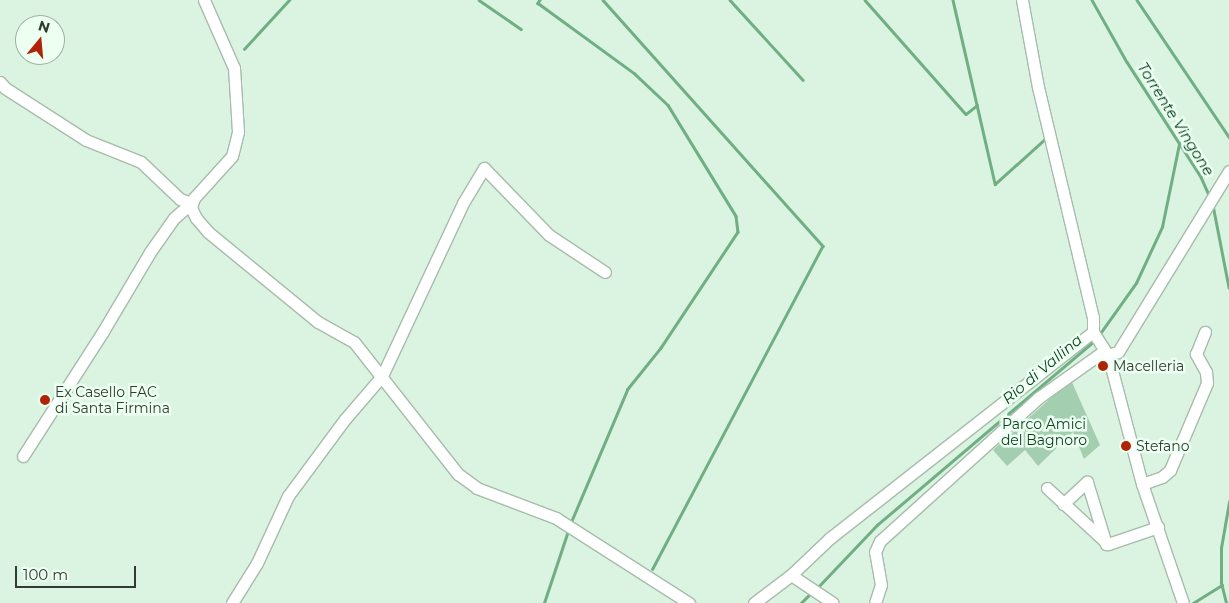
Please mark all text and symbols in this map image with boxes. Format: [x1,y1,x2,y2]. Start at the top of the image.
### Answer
north arrow [15,15,65,65]
text: N [36,16,52,37]
water label: Torrente Vingone [1134,59,1218,179]
water label: Rio di Vallina [998,330,1086,408]
place label: Macelleria [1113,358,1184,374]
marker: Macelleria [1097,360,1109,372]
place label: Ex Casello FAC di Santa Firmina [55,384,170,417]
marker: Ex Casello FAC di Santa Firmina [39,394,51,406]
park label: Parco Amici del Bagnoro [1001,416,1087,448]
place label: Stefano [1136,438,1190,454]
marker: Stefano [1120,440,1132,452]
scale bar [18,556,139,588]
text: 100 m [23,565,68,584]

